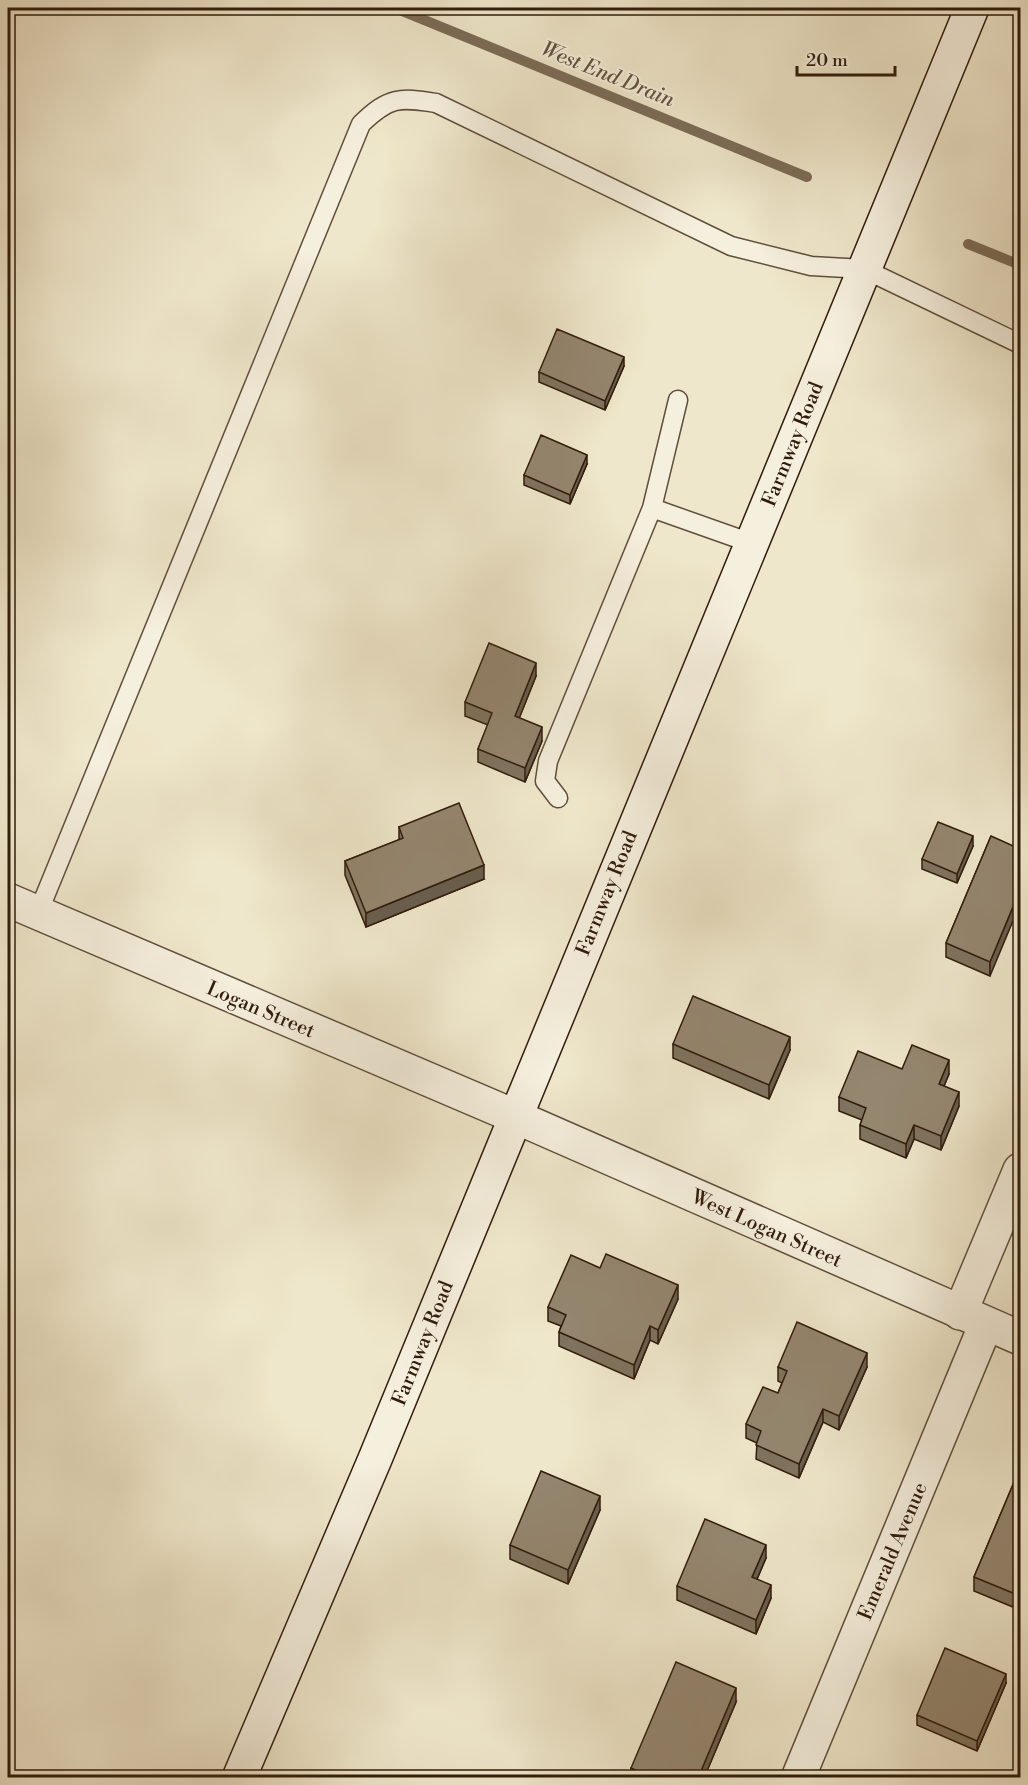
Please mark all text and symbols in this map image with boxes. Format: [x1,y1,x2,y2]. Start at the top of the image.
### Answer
water label: West End Drain [537,36,678,114]
scale bar [797,39,894,77]
text: 20 m [806,49,848,72]
street label: Farmway Road [757,378,830,511]
street label: Farmway Road [571,827,644,960]
street label: Logan Street [202,976,318,1044]
street label: West Logan Street [686,1185,846,1274]
street label: Farmway Road [387,1277,460,1410]
street label: Emerald Avenue [853,1479,934,1624]

